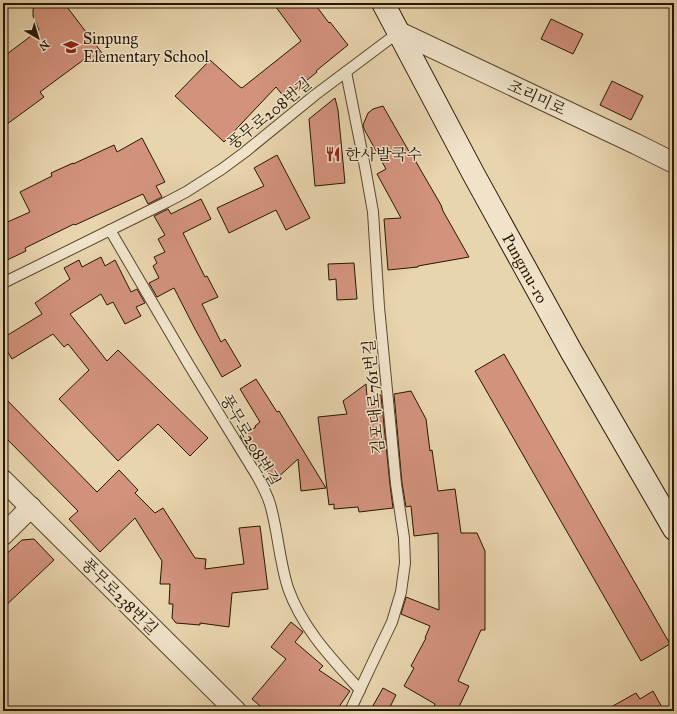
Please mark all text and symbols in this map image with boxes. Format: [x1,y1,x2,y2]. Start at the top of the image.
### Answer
north arrow [18,18,58,58]
place label: Sinpung Elementary School [83,29,209,66]
text: N [36,37,52,54]
school or university icon: Sinpung Elementary School [62,38,80,56]
street label: 풍무로208번길 [223,74,315,153]
street label: 조리미로 [505,76,569,119]
restaurant icon: 한사발국수 [324,145,342,163]
place label: 한사발국수 [345,145,422,164]
street label: Pungmu-ro [498,230,552,306]
street label: 김포대로761번길 [359,339,388,455]
street label: 풍무로208번길 [217,391,285,490]
street label: 풍무로238번길 [78,554,162,638]

